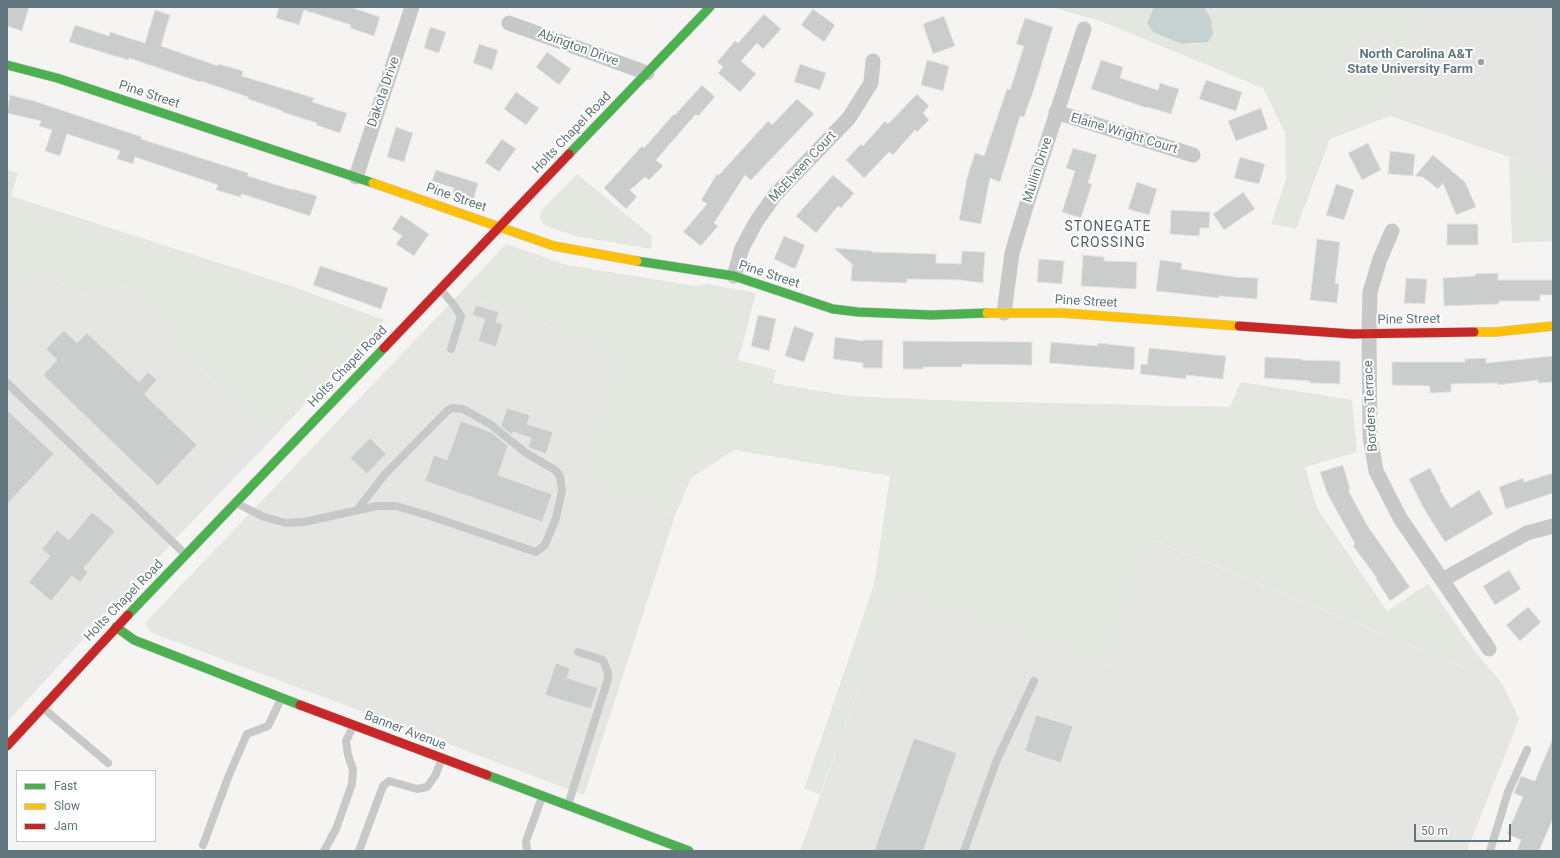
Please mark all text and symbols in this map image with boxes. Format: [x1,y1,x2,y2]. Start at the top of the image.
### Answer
street label: Abington Drive [536,26,620,70]
place label: North Carolina A&T State University Farm [1347,47,1473,78]
street label: Dakota Drive [365,55,403,129]
marker: North Carolina A&T State University Farm [1476,57,1486,67]
street label: Pine Street [117,78,181,112]
street label: Holts Chapel Road [529,89,615,177]
street label: Elaine Wright Court [1069,110,1179,158]
street label: McElveen Court [766,128,840,206]
street label: Mullin Drive [1020,135,1056,205]
street label: Pine Street [424,180,488,216]
district label: STONEGATE CROSSING [1064,219,1152,252]
street label: Pine Street [737,258,801,292]
street label: Pine Street [1054,293,1118,311]
street label: Pine Street [1377,312,1441,328]
street label: Holts Chapel Road [305,323,391,411]
street label: Borders Terrace [1361,360,1381,452]
street label: Holts Chapel Road [81,557,167,645]
street label: Banner Avenue [362,708,448,754]
legend [16,770,156,842]
text: Fast [54,779,77,793]
text: Slow [54,799,80,813]
scale bar [1416,816,1513,842]
text: Jam [54,819,78,833]
text: 50 m [1421,824,1448,838]

